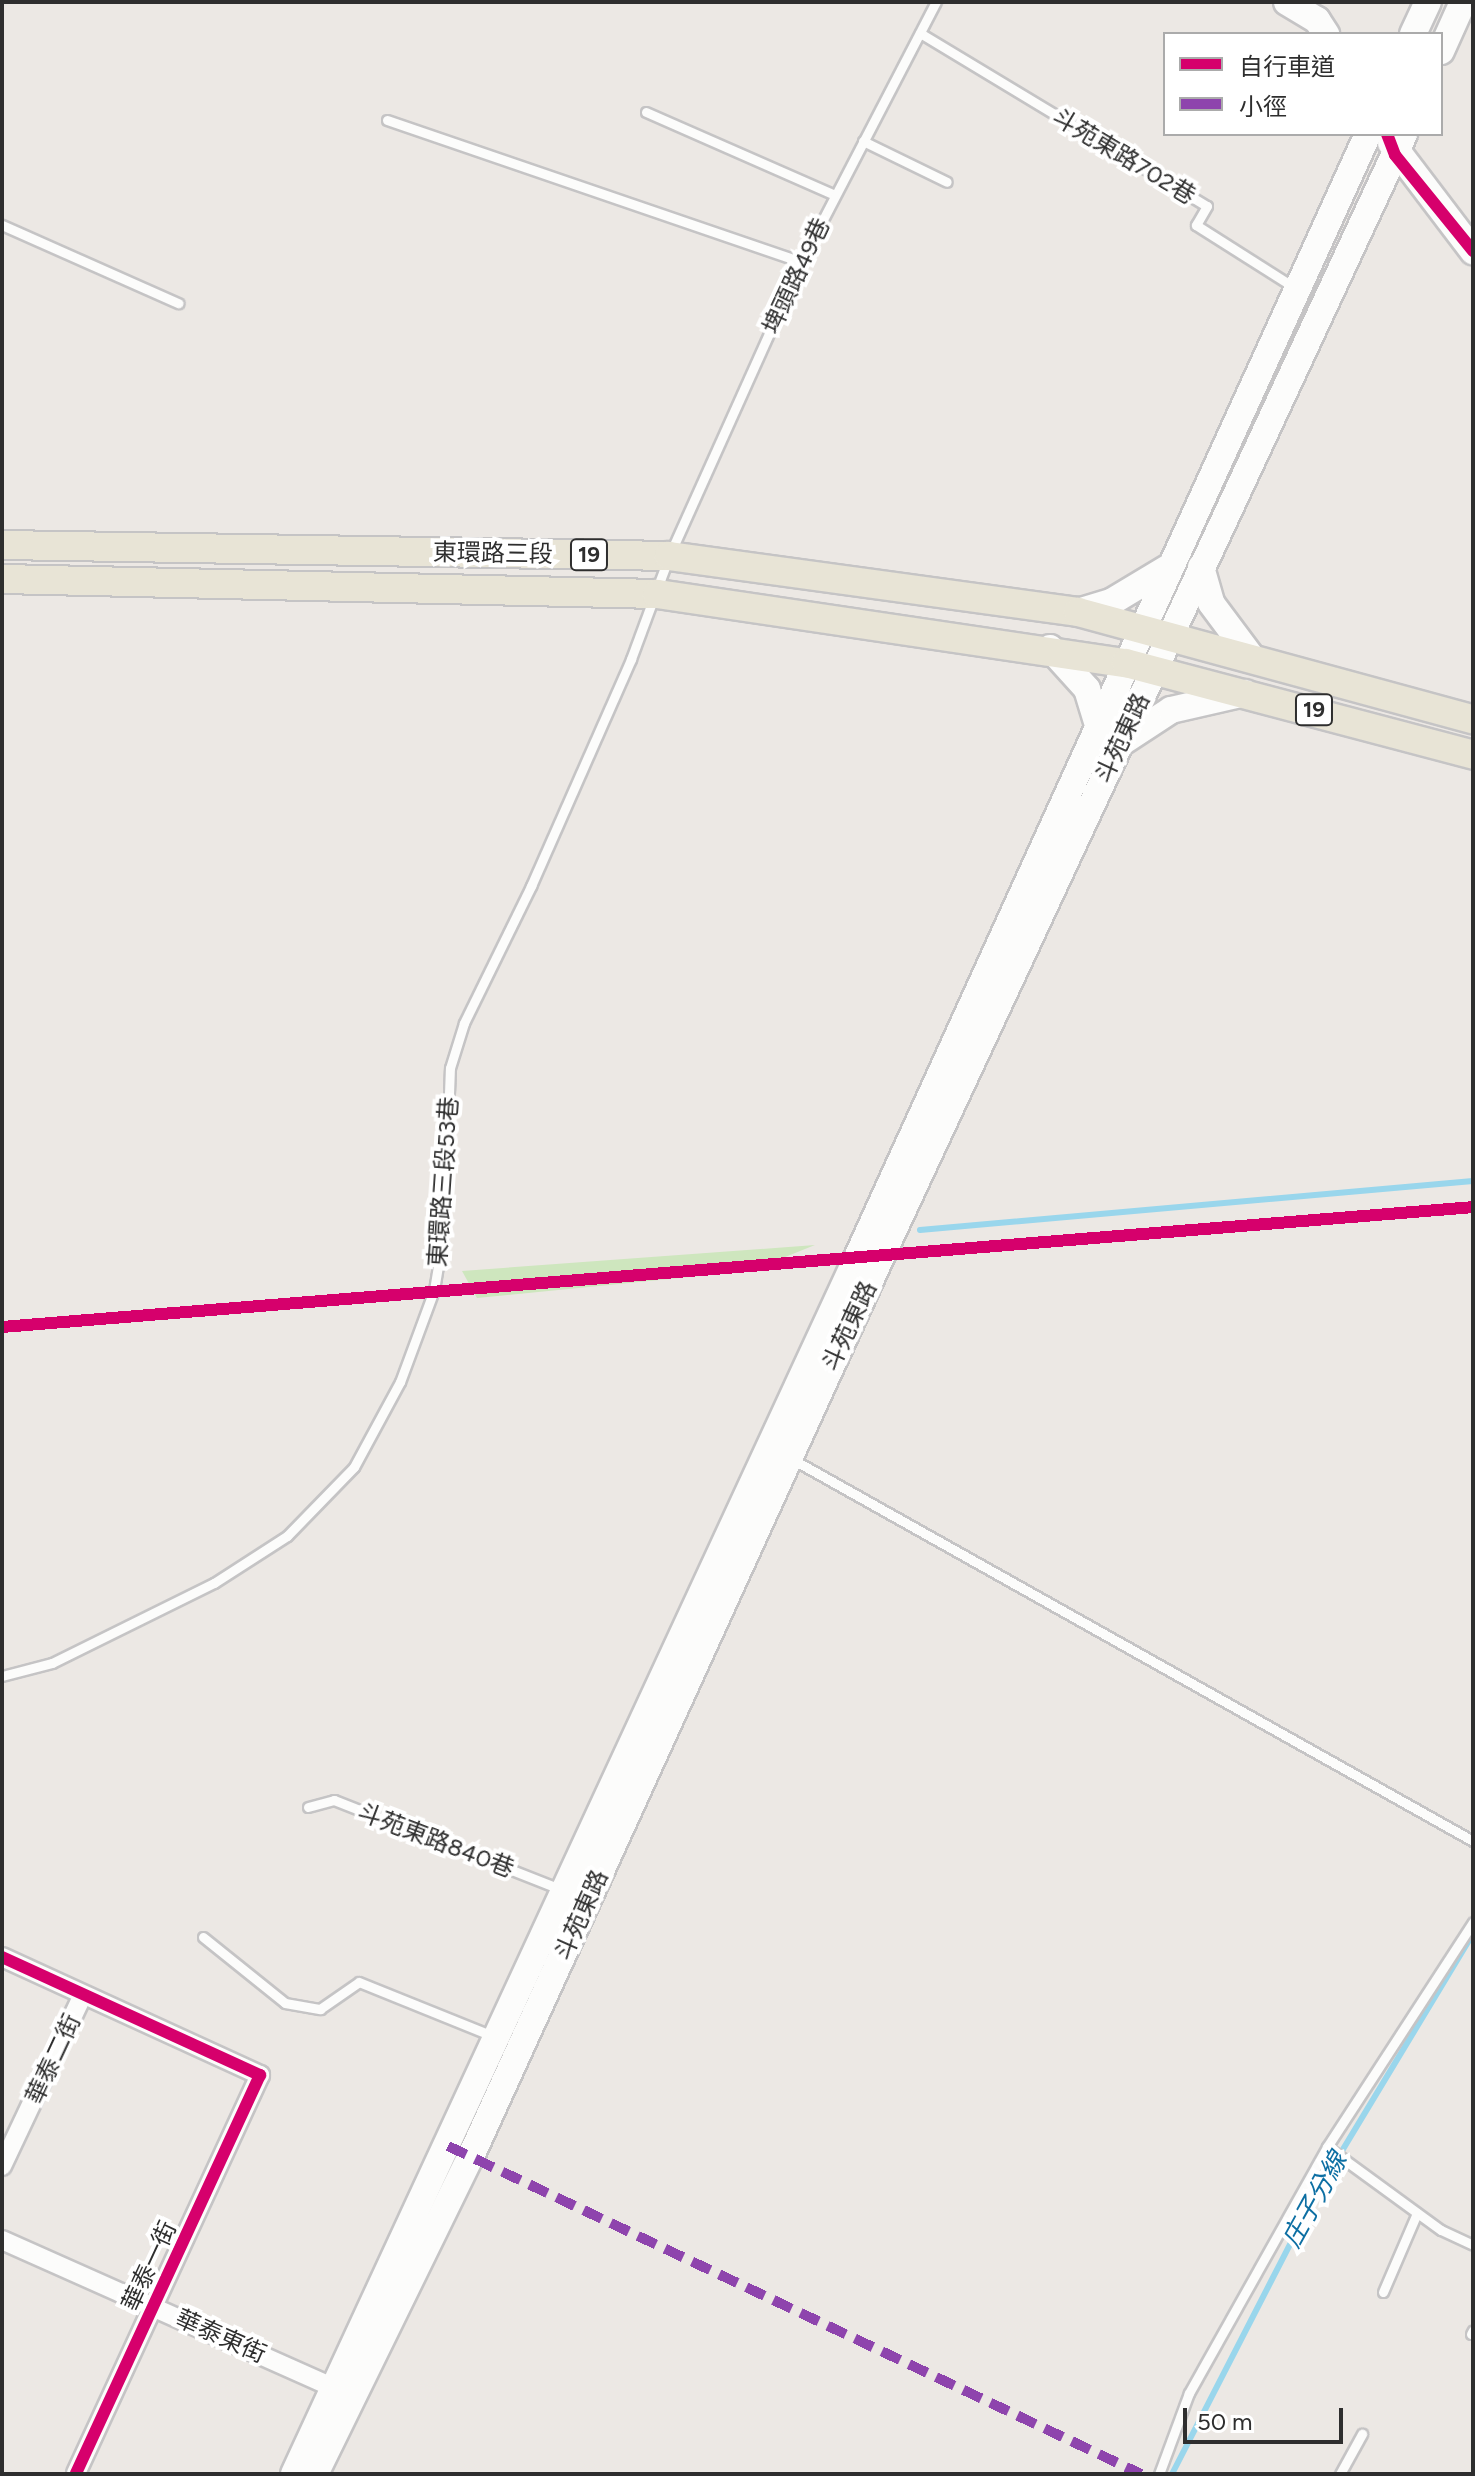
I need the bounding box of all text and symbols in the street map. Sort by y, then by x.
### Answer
legend [1163,32,1443,136]
text: 自行車道 [1239,52,1335,81]
text: 小徑 [1239,92,1287,121]
street label: 斗苑東路702巷 [1047,102,1201,210]
street label: 埤頭路49巷 [757,214,835,338]
road number: 19 [569,537,609,573]
street label: 東環路三段 [433,538,553,568]
street label: 斗苑東路 [1089,688,1155,788]
road number: 19 [1294,692,1334,728]
street label: 東環路三段53巷 [423,1096,463,1268]
street label: 斗苑東路 [816,1276,882,1376]
street label: 斗苑東路840巷 [354,1797,518,1883]
street label: 斗苑東路 [548,1865,614,1965]
street label: 華泰二街 [20,2009,86,2109]
water label: 庄子分線 [1276,2147,1354,2253]
street label: 華泰一街 [116,2216,182,2316]
street label: 華泰東街 [171,2303,271,2369]
scale bar [1187,2392,1347,2442]
text: 50 m [1197,2407,1253,2436]

